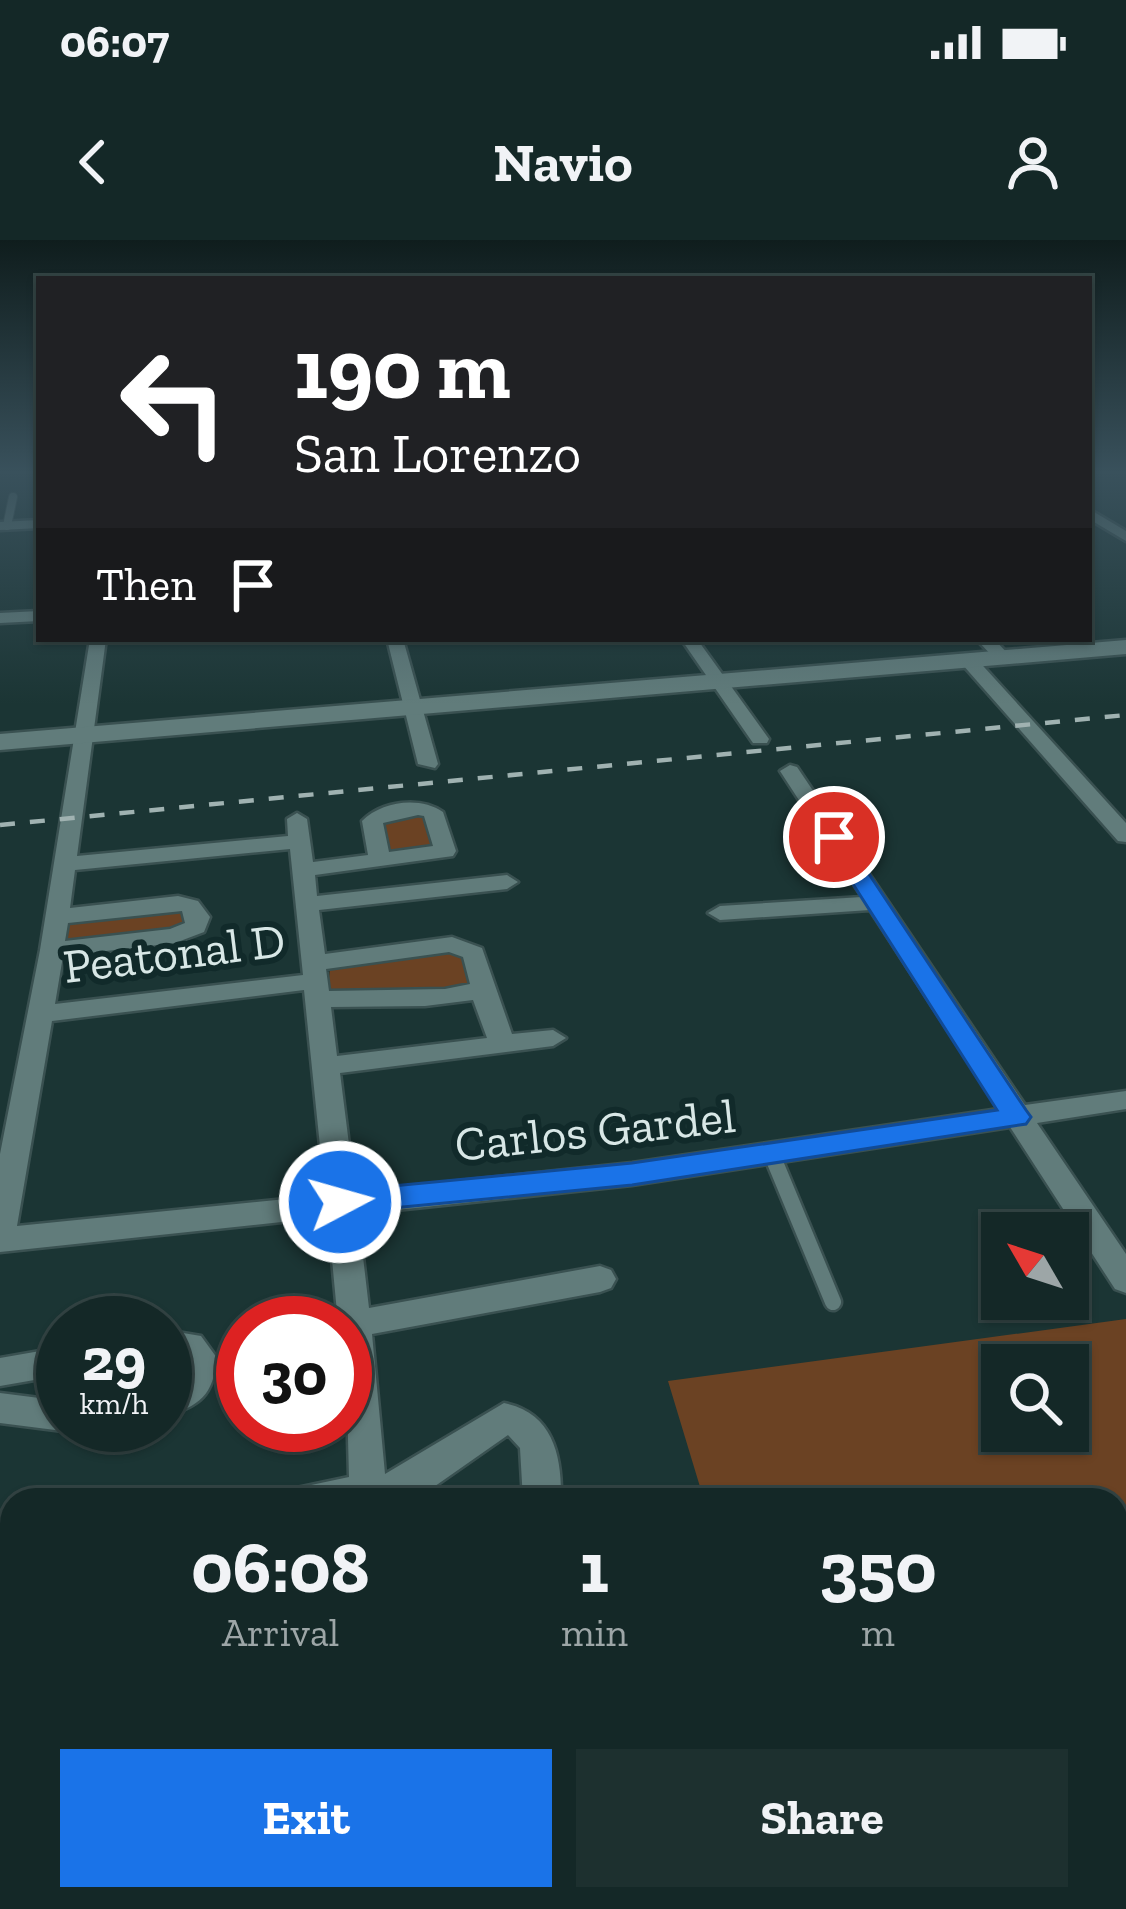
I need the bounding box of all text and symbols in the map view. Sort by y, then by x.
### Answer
text: 06:07 [60,15,169,69]
icon: back [60,129,126,195]
icon: person [1000,129,1066,195]
text: Navio [494,130,632,195]
text: 190 m [294,319,511,420]
icon: left [96,324,252,480]
text: San Lorenzo [294,421,581,486]
icon: arrive [220,552,286,618]
text: Then [96,558,196,612]
pin [783,786,885,888]
icon: arrive [801,804,867,870]
street label: Peatonal D [60,911,288,995]
street label: Carlos Gardel [452,1087,738,1173]
position arrow [277,1139,403,1265]
north arrow [981,1212,1089,1320]
map controls [981,1212,1089,1452]
speed limit sign: 30 [216,1296,372,1452]
text: 29 [82,1323,146,1395]
button: search [981,1344,1089,1452]
text: km/h [80,1386,148,1422]
text: 06:08 [191,1524,370,1610]
text: 1 [580,1524,609,1610]
text: 350 [819,1524,937,1610]
text: Arrival [222,1609,339,1656]
text: min [561,1609,628,1656]
text: m [861,1609,895,1656]
button: Exit [60,1749,552,1887]
button: Share [576,1749,1068,1887]

